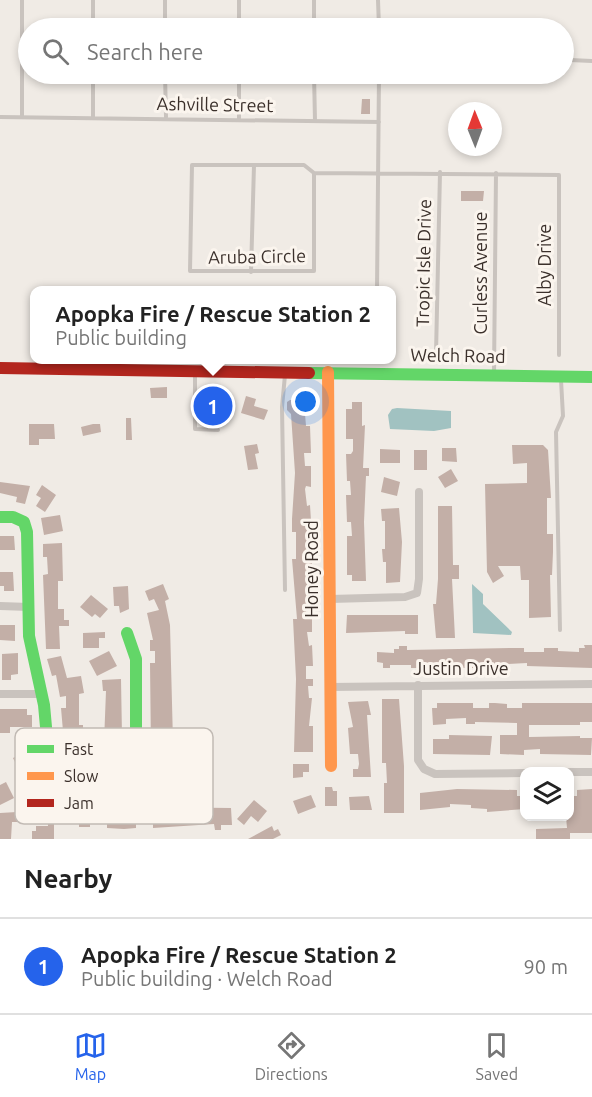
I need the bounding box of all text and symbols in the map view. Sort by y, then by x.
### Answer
search box [18,18,574,84]
icon: search [39,35,72,68]
text: Search here [87,39,203,64]
street label: Ashville Street [156,93,274,115]
north arrow [448,102,502,156]
street label: Tropic Isle Drive [412,199,434,327]
street label: Curless Avenue [470,211,490,335]
street label: Alby Drive [534,224,554,306]
street label: Aruba Circle [208,245,306,267]
popup [30,286,396,364]
text: Apopka Fire / Rescue Station 2 [55,301,371,326]
text: Public building [55,326,187,349]
street label: Welch Road [410,344,506,366]
pin: 1 [194,384,232,428]
your location [291,387,320,416]
street label: Honey Road [301,520,321,618]
street label: Justin Drive [413,658,509,678]
legend [15,728,213,824]
text: Fast [64,740,94,758]
text: Slow [64,767,99,785]
map controls [520,767,574,821]
button: layers [520,767,574,821]
text: Jam [64,794,94,812]
text: Nearby [24,864,112,893]
text: Apopka Fire / Rescue Station 2 [81,942,397,967]
text: 1 [38,955,49,978]
text: 90 m [524,955,568,978]
text: Public building · Welch Road [81,967,333,990]
tab: Map [74,1029,107,1083]
tab: Directions [255,1029,328,1083]
tab: Saved [476,1029,518,1083]

